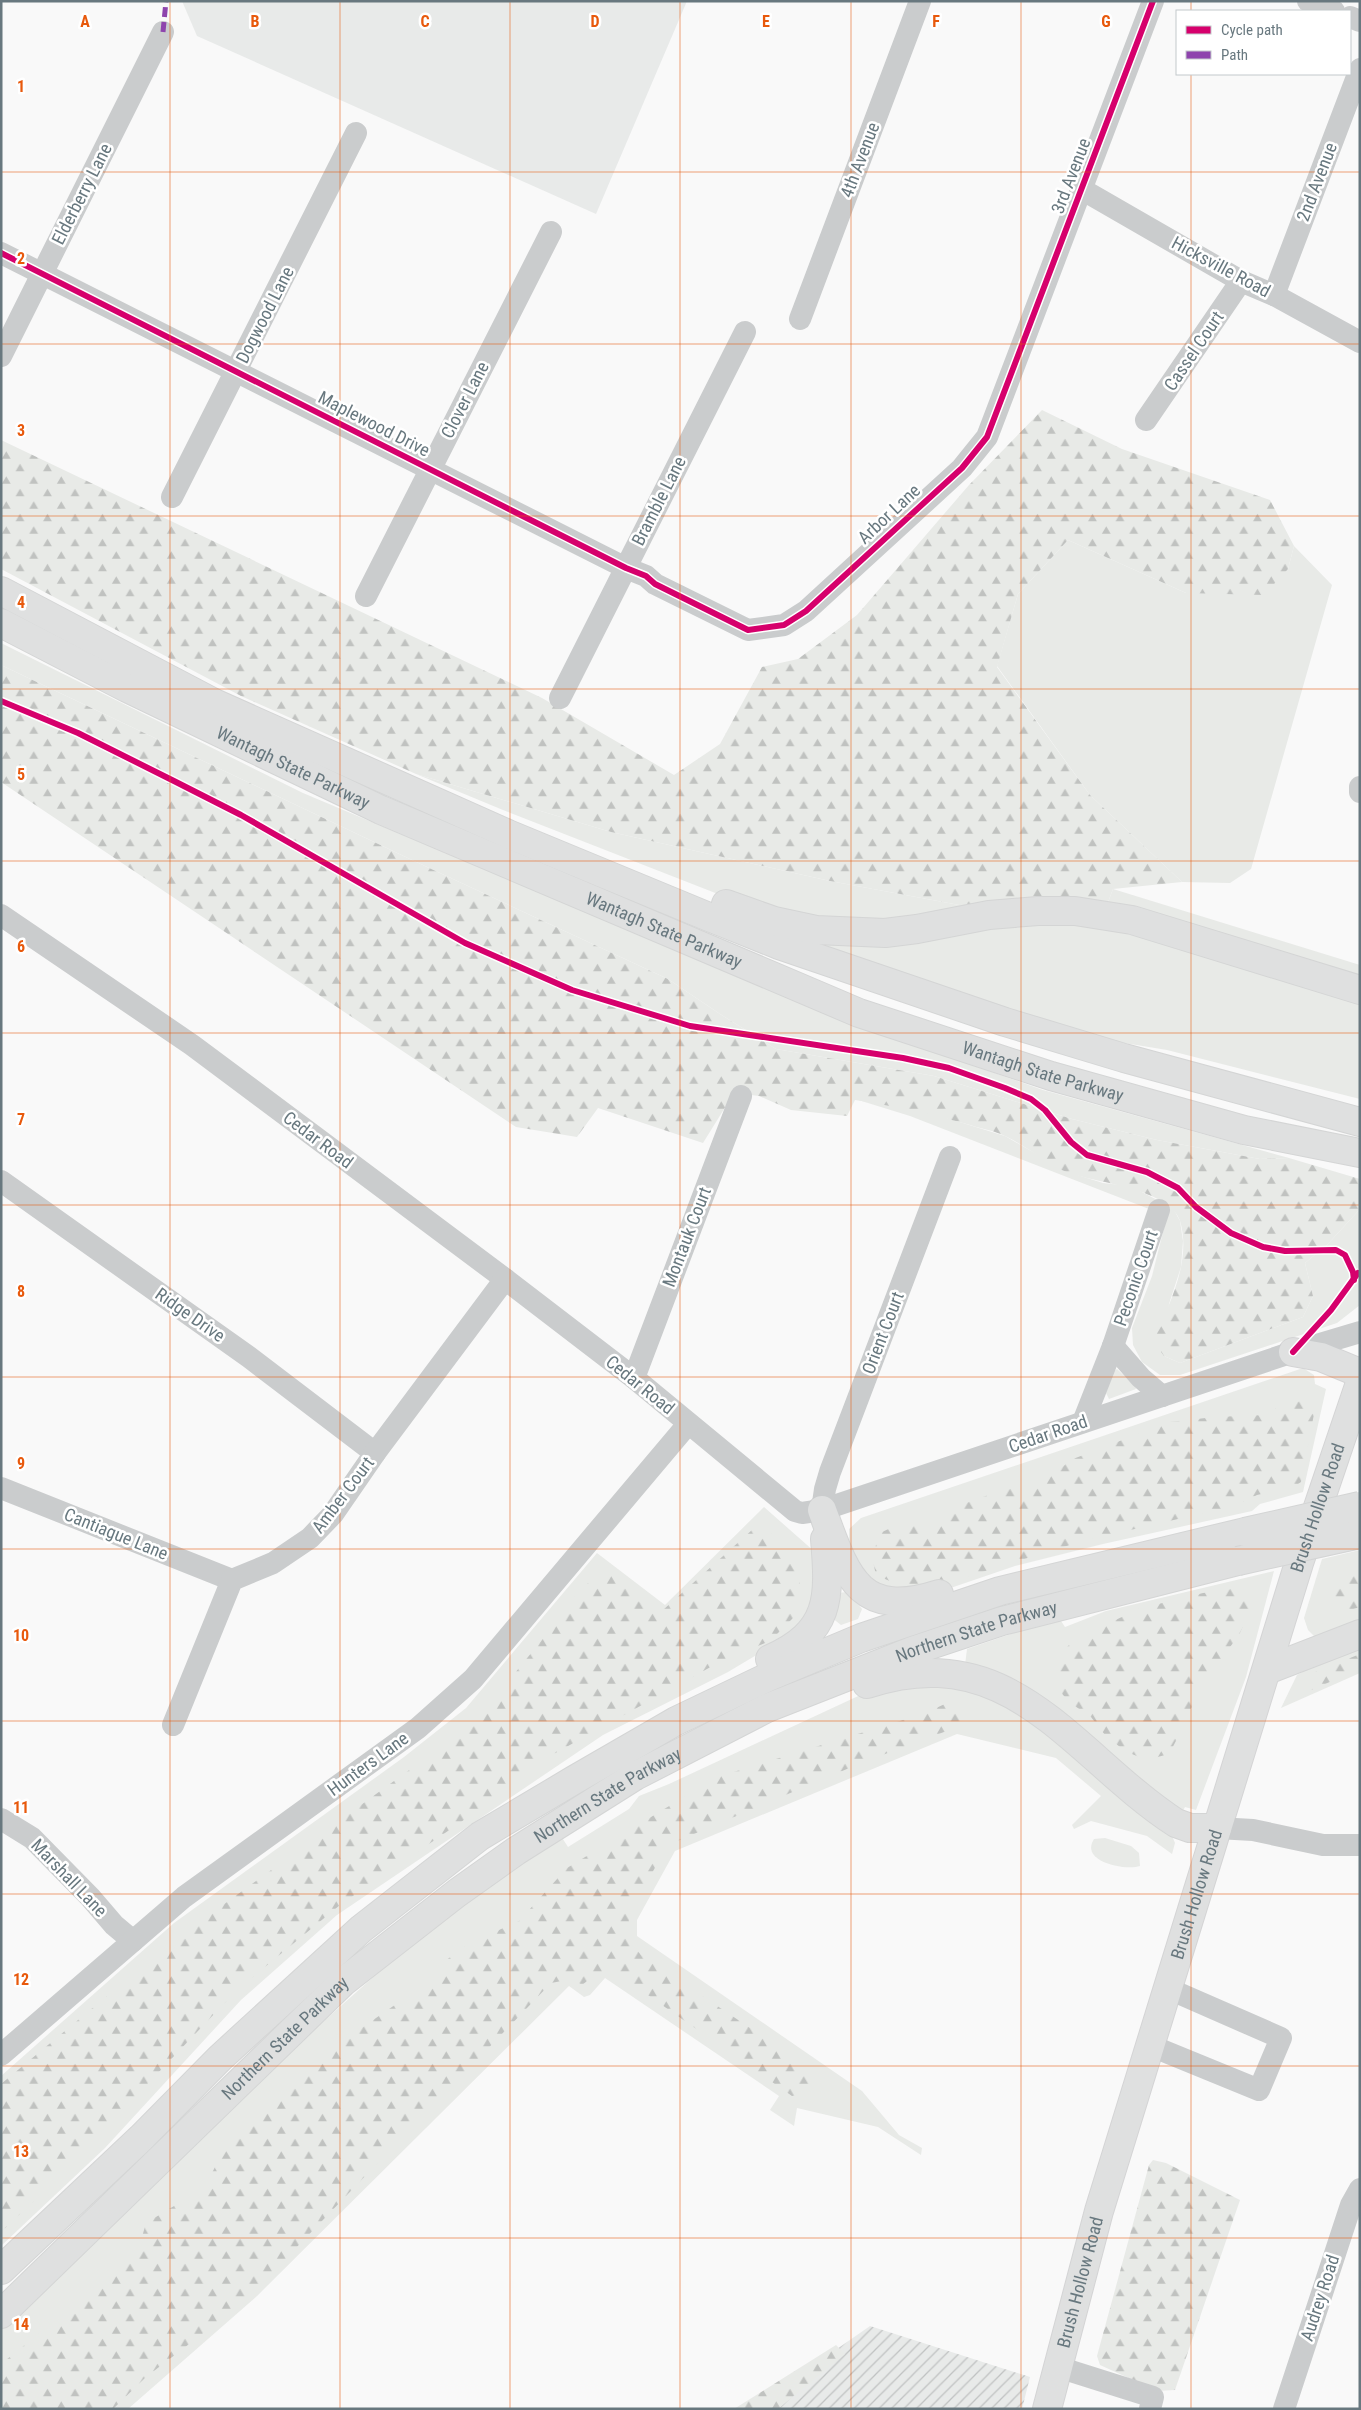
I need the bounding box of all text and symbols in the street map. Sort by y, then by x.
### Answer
legend [1176,10,1351,75]
text: A [80,12,90,31]
text: B [251,12,260,31]
text: C [420,12,430,31]
text: D [590,12,600,31]
text: E [762,12,770,31]
text: F [932,12,940,31]
text: G [1101,12,1111,31]
text: Cycle path [1221,21,1283,39]
text: Path [1221,46,1248,64]
text: 1 [17,77,25,96]
street label: 4th Avenue [836,119,883,200]
street label: 3rd Avenue [1047,135,1095,217]
street label: Elderberry Lane [47,140,116,248]
street label: 2nd Avenue [1292,140,1341,224]
street label: Hicksville Road [1168,232,1274,301]
text: 2 [17,249,25,268]
street label: Dogwood Lane [231,263,298,366]
street label: Cassel Court [1159,307,1228,394]
street label: Clover Lane [436,358,493,442]
street label: Maplewood Drive [315,386,434,461]
text: 3 [17,421,25,440]
street label: Bramble Lane [627,453,690,549]
street label: Arbor Lane [853,479,924,548]
text: 4 [17,593,25,612]
street label: Wantagh State Parkway [213,722,374,813]
text: 5 [17,765,25,784]
street label: Wantagh State Parkway [583,887,746,972]
text: 6 [17,937,25,956]
street label: Wantagh State Parkway [960,1037,1126,1106]
street label: Cedar Road [279,1107,357,1173]
text: 7 [17,1110,25,1129]
street label: Montauk Court [658,1184,715,1290]
street label: Peconic Court [1109,1227,1162,1329]
text: 8 [17,1282,25,1301]
street label: Ridge Drive [152,1283,229,1346]
street label: Orient Court [857,1289,908,1377]
street label: Cedar Road [602,1351,679,1419]
street label: Cedar Road [1006,1410,1090,1457]
street label: Brush Hollow Road [1286,1441,1349,1575]
street label: Amber Court [307,1452,378,1537]
text: 9 [17,1454,25,1473]
street label: Cantiague Lane [61,1503,171,1564]
street label: Northern State Parkway [892,1596,1060,1666]
text: 10 [13,1626,29,1645]
street label: Hunters Lane [323,1727,412,1800]
street label: Northern State Parkway [530,1743,685,1847]
text: 11 [13,1798,29,1817]
street label: Brush Hollow Road [1166,1827,1226,1962]
street label: Marshall Lane [27,1834,112,1921]
text: 12 [13,1970,29,1989]
street label: Northern State Parkway [217,1971,353,2104]
text: 13 [13,2142,29,2161]
street label: Brush Hollow Road [1053,2214,1107,2350]
street label: Audrey Road [1296,2252,1343,2344]
text: 14 [13,2315,29,2334]

